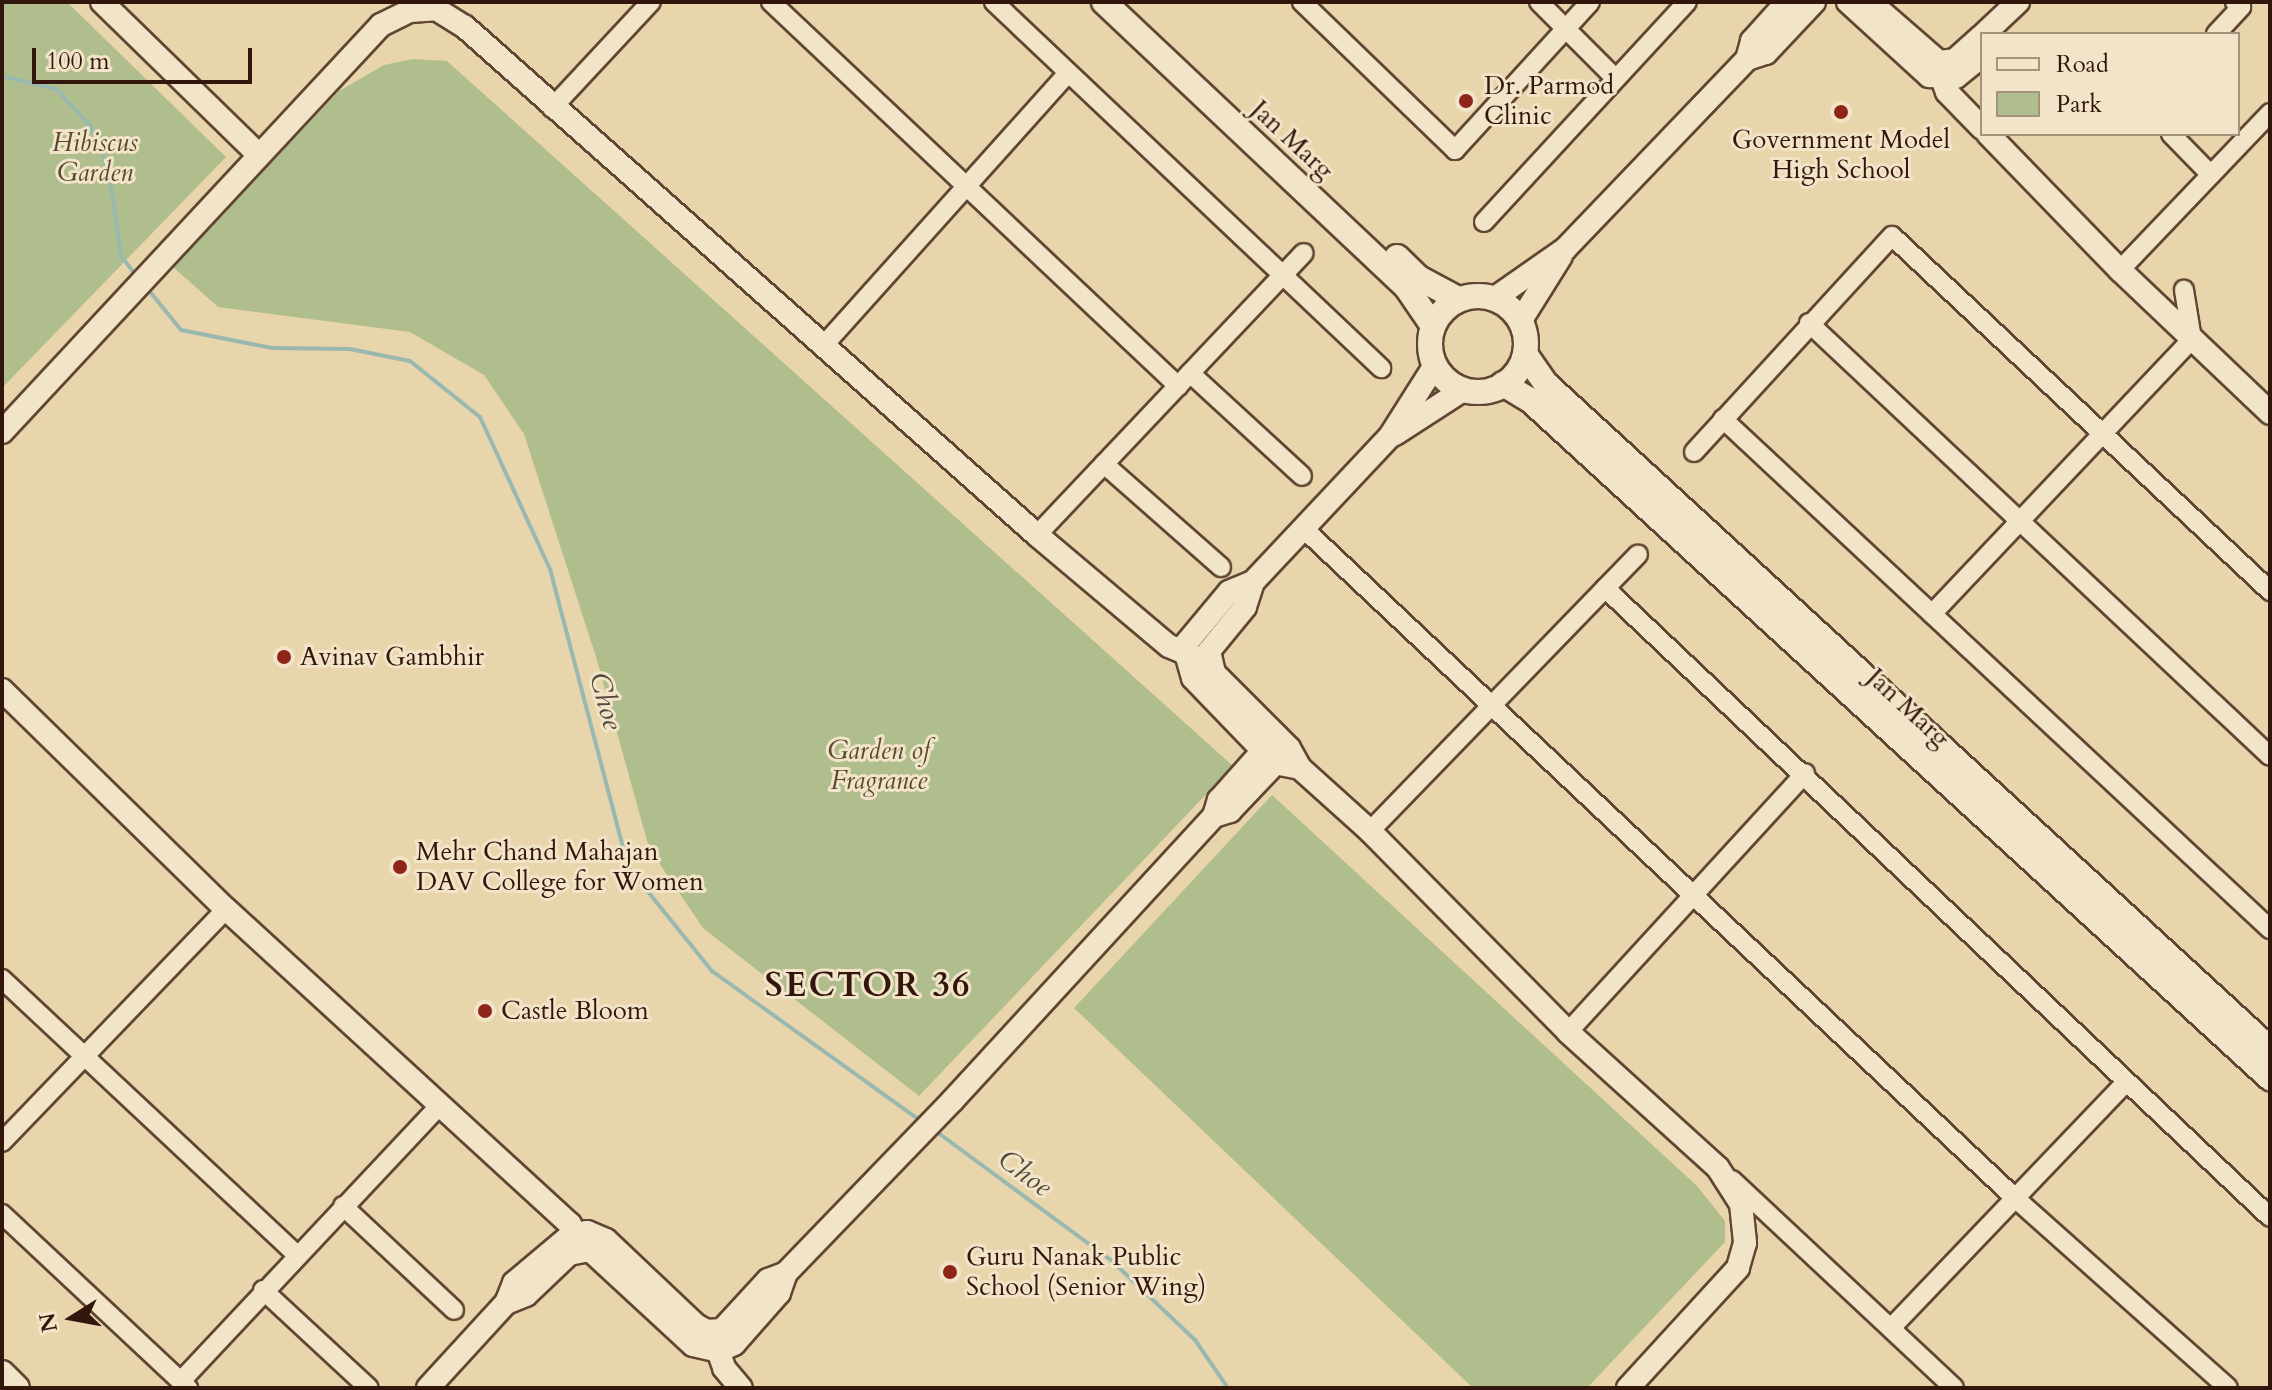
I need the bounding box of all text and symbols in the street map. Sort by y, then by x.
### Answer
scale bar [36,32,256,82]
legend [1980,32,2240,136]
text: 100 m [46,45,110,78]
text: Road [2056,48,2109,81]
place label: Dr. Parmod Clinic [1484,70,1614,132]
text: Park [2056,88,2102,121]
marker: Dr. Parmod Clinic [1455,90,1477,112]
street label: Jan Marg [1244,94,1340,186]
marker: Government Model High School [1832,103,1850,121]
place label: Government Model High School [1732,124,1950,186]
park label: Hibiscus Garden [52,127,138,188]
place label: Avinav Gambhir [300,641,484,673]
marker: Avinav Gambhir [275,648,293,666]
street label: Jan Marg [1860,662,1956,754]
water label: Choe [582,669,630,733]
park label: Garden of Fragrance [827,735,931,796]
place label: Mehr Chand Mahajan DAV College for Women [416,836,704,898]
marker: Mehr Chand Mahajan DAV College for Women [391,858,409,876]
district label: SECTOR 36 [765,966,971,1006]
place label: Castle Bloom [501,995,649,1027]
marker: Castle Bloom [476,1002,494,1020]
water label: Choe [992,1142,1058,1204]
place label: Guru Nanak Public School (Senior Wing) [966,1241,1206,1302]
marker: Guru Nanak Public School (Senior Wing) [941,1263,959,1281]
north arrow [32,1278,112,1358]
text: N [32,1310,65,1335]

